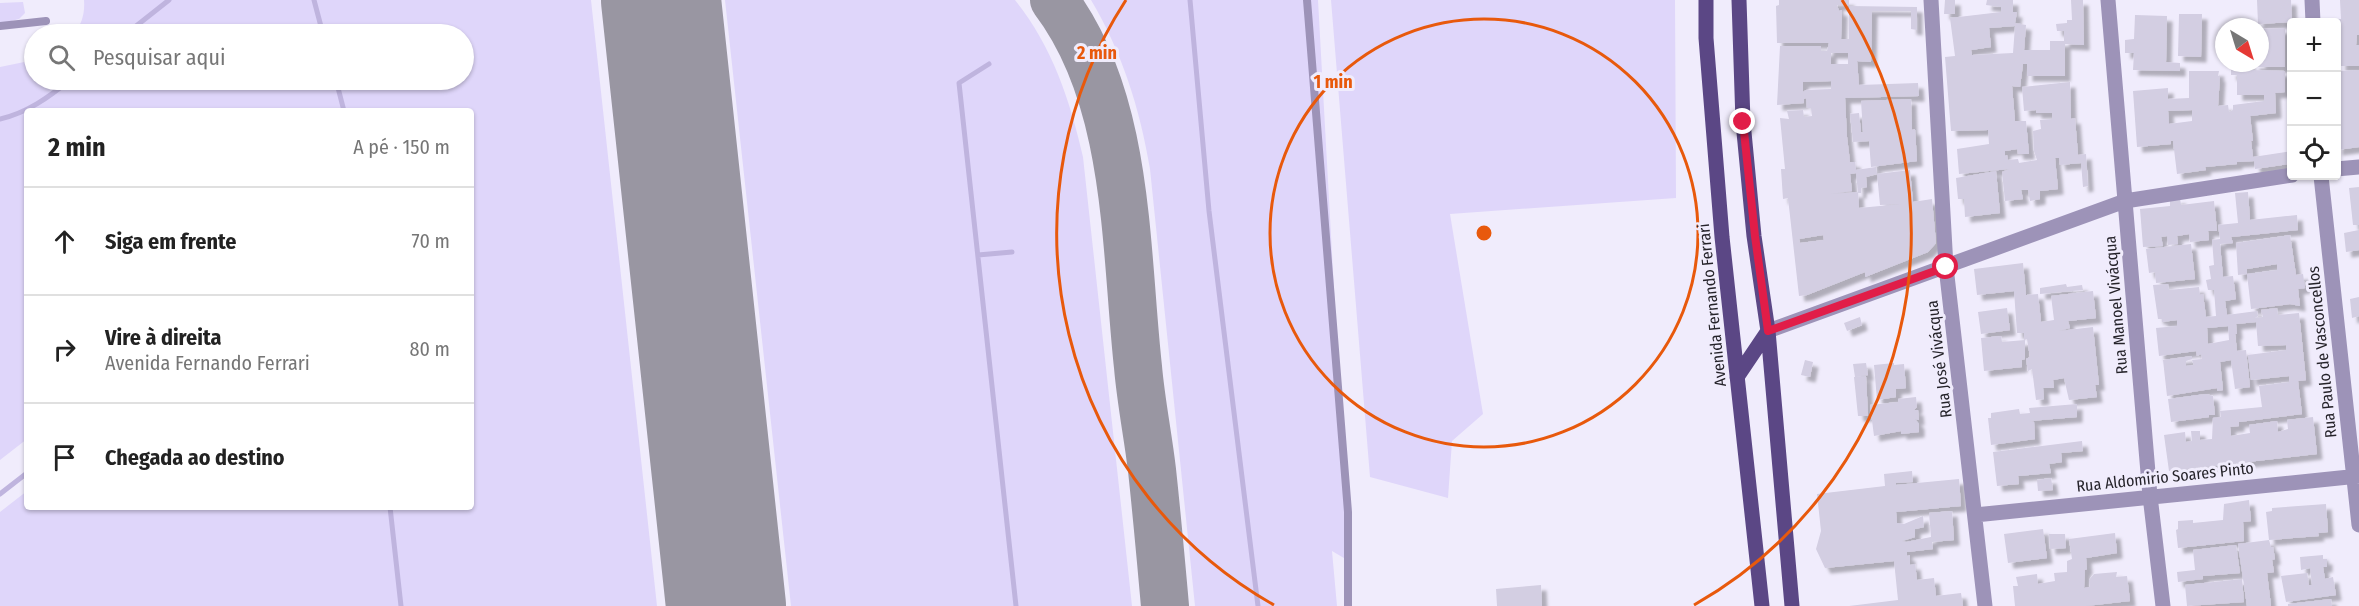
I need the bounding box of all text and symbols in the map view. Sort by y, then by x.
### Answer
north arrow [2215,18,2269,72]
map controls [2287,18,2341,180]
button: + [2287,18,2341,72]
search box [24,24,474,90]
icon: search [45,41,78,74]
text: 2 min [1076,42,1117,64]
text: Pesquisar aqui [93,44,225,71]
text: 1 min [1313,71,1353,93]
button: − [2287,72,2341,126]
route end [1729,108,1755,134]
button: locate [2287,126,2341,180]
text: 2 min [48,132,106,163]
text: A pé · 150 m [353,135,450,159]
centre of rings [1474,223,1494,243]
street label: Avenida Fernando Ferrari [1694,223,1730,387]
icon: ahead [48,225,81,258]
text: Siga em frente [105,228,236,255]
text: 70 m [412,229,450,253]
street label: Rua Manoel Vivácqua [2100,235,2132,375]
route start [1932,253,1958,279]
street label: Rua Paulo de Vasconcellos [2304,265,2340,439]
street label: Rua José Vivácqua [1922,299,1956,419]
text: Vire à direita [105,324,221,351]
icon: right [48,333,81,366]
text: 80 m [410,337,450,361]
text: Avenida Fernando Ferrari [105,351,310,375]
icon: arrive [48,441,81,474]
text: Chegada ao destino [105,444,285,471]
street label: Rua Aldomirio Soares Pinto [2075,458,2255,496]

